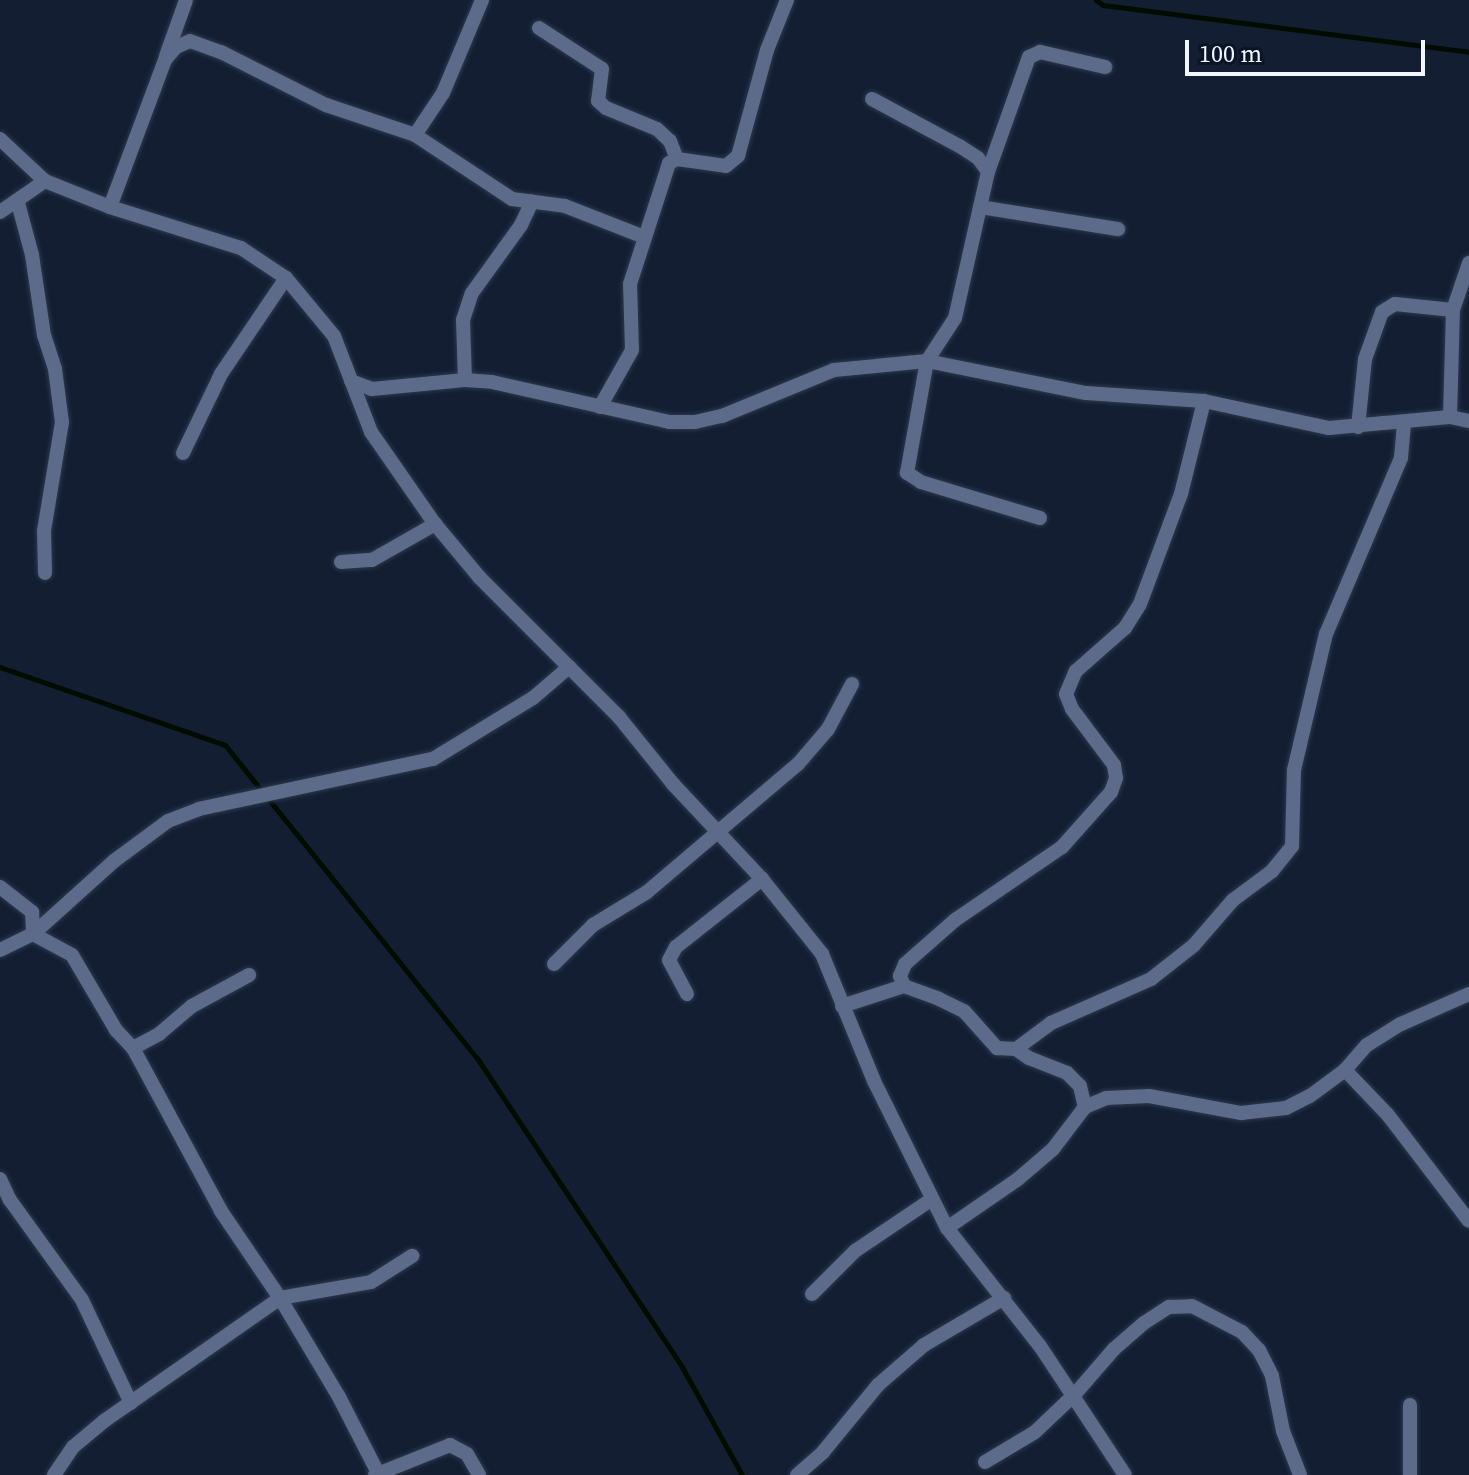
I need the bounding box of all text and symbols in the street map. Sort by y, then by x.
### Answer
scale bar [1189,24,1429,74]
text: 100 m [1199,37,1262,70]

